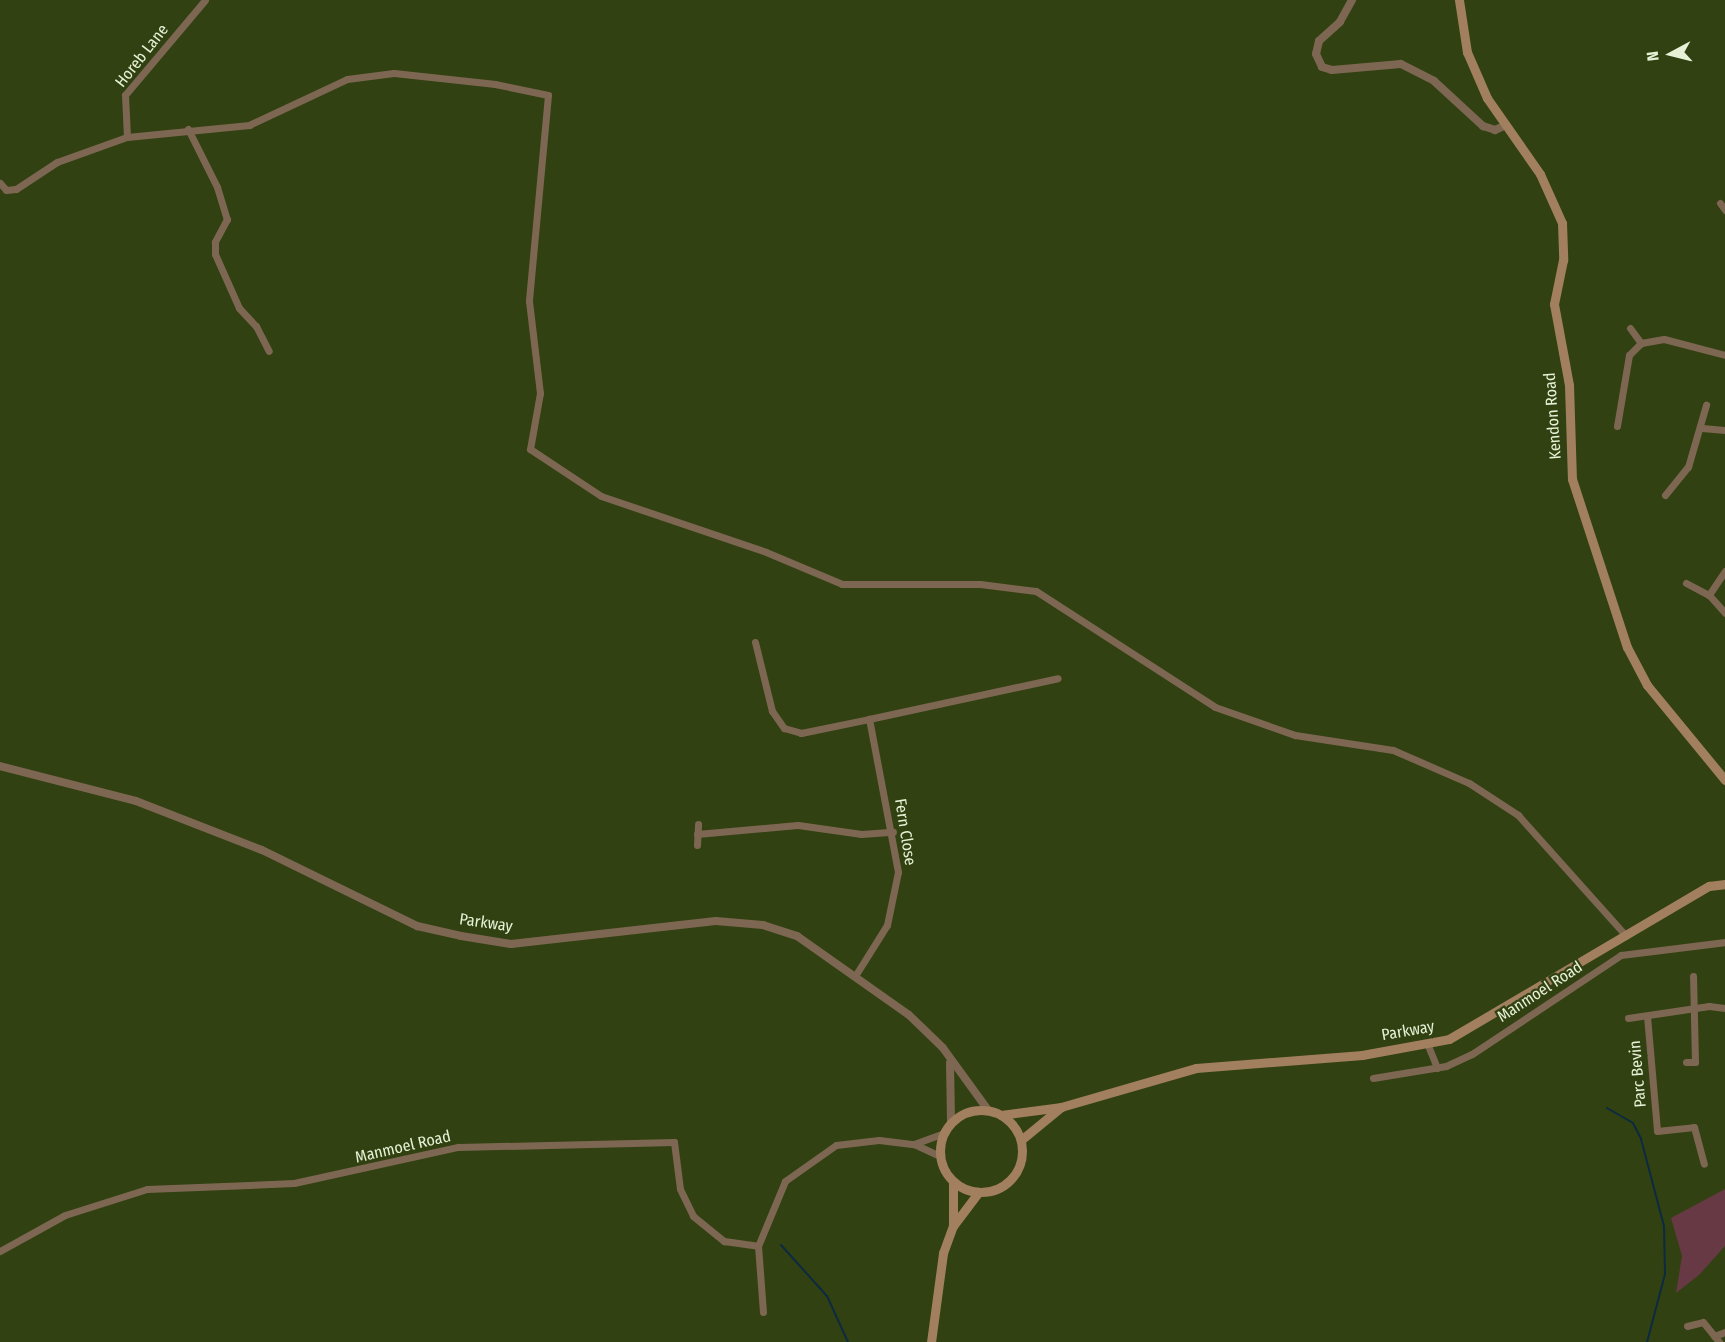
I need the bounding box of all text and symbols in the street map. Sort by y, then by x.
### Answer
street label: Horeb Lane [111,21,173,91]
north arrow [1641,24,1701,84]
text: N [1643,50,1663,62]
street label: Kendon Road [1540,372,1566,460]
street label: Fern Close [890,797,920,867]
street label: Parkway [458,910,514,936]
street label: Manmoel Road [1494,957,1586,1027]
street label: Parkway [1380,1017,1436,1045]
street label: Parc Bevin [1626,1040,1650,1108]
street label: Manmoel Road [353,1127,453,1167]

